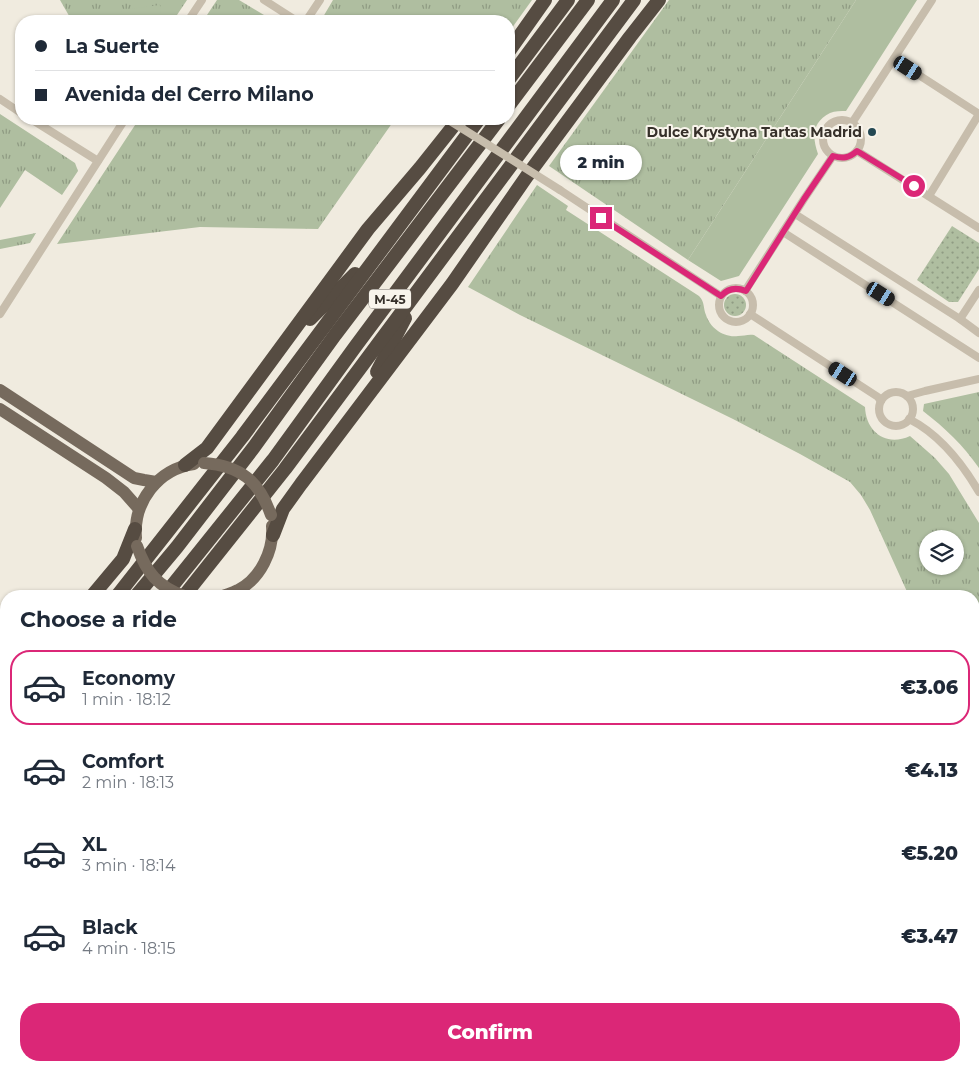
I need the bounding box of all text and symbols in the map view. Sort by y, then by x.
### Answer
text: La Suerte [65,35,159,58]
car [891,54,924,82]
text: Avenida del Cerro Milano [65,83,314,106]
place label: Dulce Krystyna Tartas Madrid [647,123,862,141]
marker: Dulce Krystyna Tartas Madrid [866,126,878,138]
callout: 2 min [560,146,642,180]
text: 2 min [577,153,625,172]
route start [903,175,925,197]
route end [590,207,612,229]
car [864,280,897,308]
road number: M-45 [369,290,411,308]
car [826,360,859,388]
map controls [919,530,964,575]
button: layers [919,530,964,575]
text: Choose a ride [20,606,177,633]
icon: car [22,665,67,710]
text: Economy [82,667,175,690]
text: €3.06 [901,676,958,699]
text: 1 min · 18:12 [82,690,171,709]
icon: car [22,748,67,793]
text: Comfort [82,750,164,773]
text: €4.13 [905,759,958,782]
text: 2 min · 18:13 [82,773,174,792]
icon: car [22,831,67,876]
text: XL [82,833,107,856]
text: €5.20 [901,842,958,865]
text: 3 min · 18:14 [82,856,175,875]
icon: car [22,914,67,959]
text: Black [82,916,138,939]
text: €3.47 [901,925,958,948]
text: 4 min · 18:15 [82,939,176,958]
button: Confirm [20,1003,960,1061]

